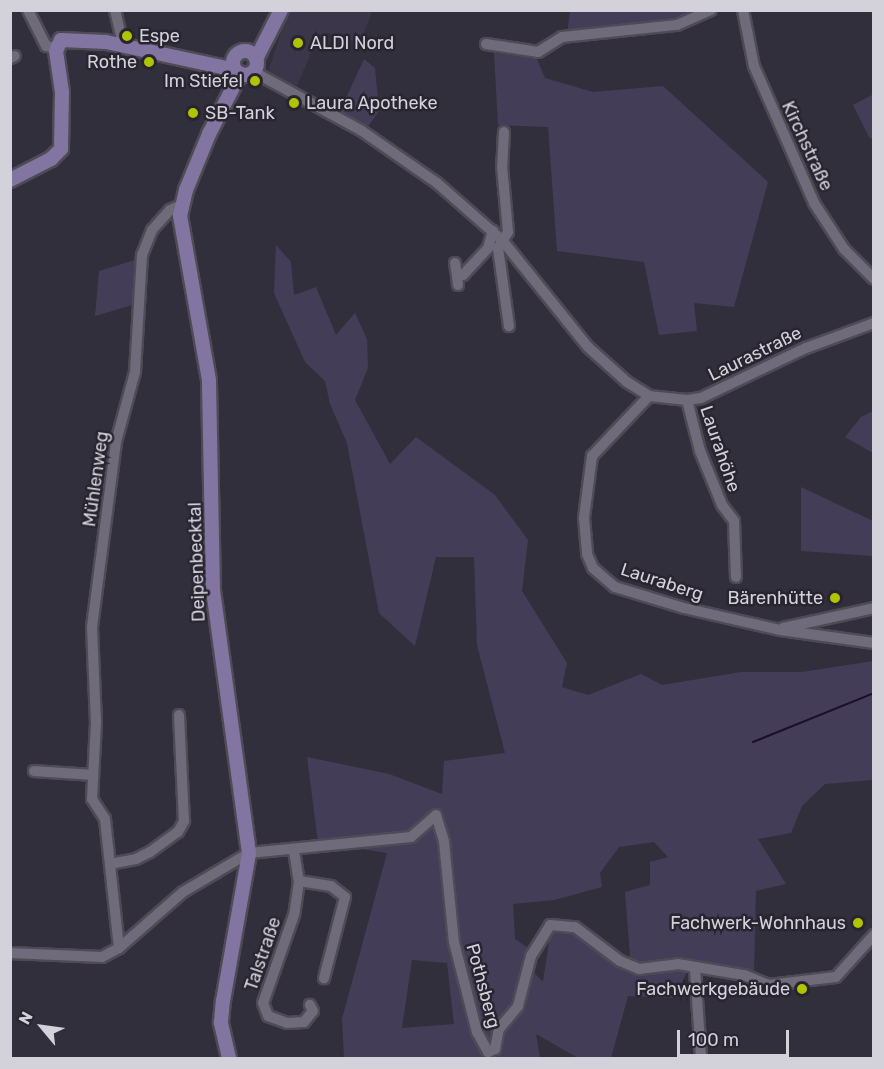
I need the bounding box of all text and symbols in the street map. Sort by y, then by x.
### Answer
place label: Espe [139,25,180,47]
marker: Espe [120,29,134,43]
place label: ALDI Nord [310,32,394,54]
marker: ALDI Nord [291,36,305,50]
place label: Rothe [87,51,137,73]
marker: Rothe [142,55,156,69]
place label: Im Stiefel [164,70,243,92]
marker: Im Stiefel [248,74,262,88]
place label: Laura Apotheke [306,92,438,114]
marker: Laura Apotheke [287,96,301,110]
street label: Kirchstraße [777,98,837,194]
place label: SB-Tank [205,102,275,124]
marker: SB-Tank [186,106,200,120]
street label: Laurastraße [705,322,805,386]
street label: Laurahöhe [695,403,745,495]
street label: Mühlenweg [79,430,113,528]
street label: Deipenbecktal [184,502,210,622]
street label: Lauraberg [618,558,706,606]
place label: Bärenhütte [727,587,823,609]
marker: Bärenhütte [828,591,842,605]
place label: Fachwerk-Wohnhaus [670,912,846,934]
street label: Talstraße [240,914,286,994]
marker: Fachwerk-Wohnhaus [851,916,865,930]
street label: Pothsberg [461,941,505,1031]
place label: Fachwerkgebäude [636,978,790,1000]
marker: Fachwerkgebäude [795,982,809,996]
north arrow [12,997,72,1057]
text: N [15,1008,37,1028]
scale bar [680,1018,792,1056]
text: 100 m [688,1029,739,1051]

